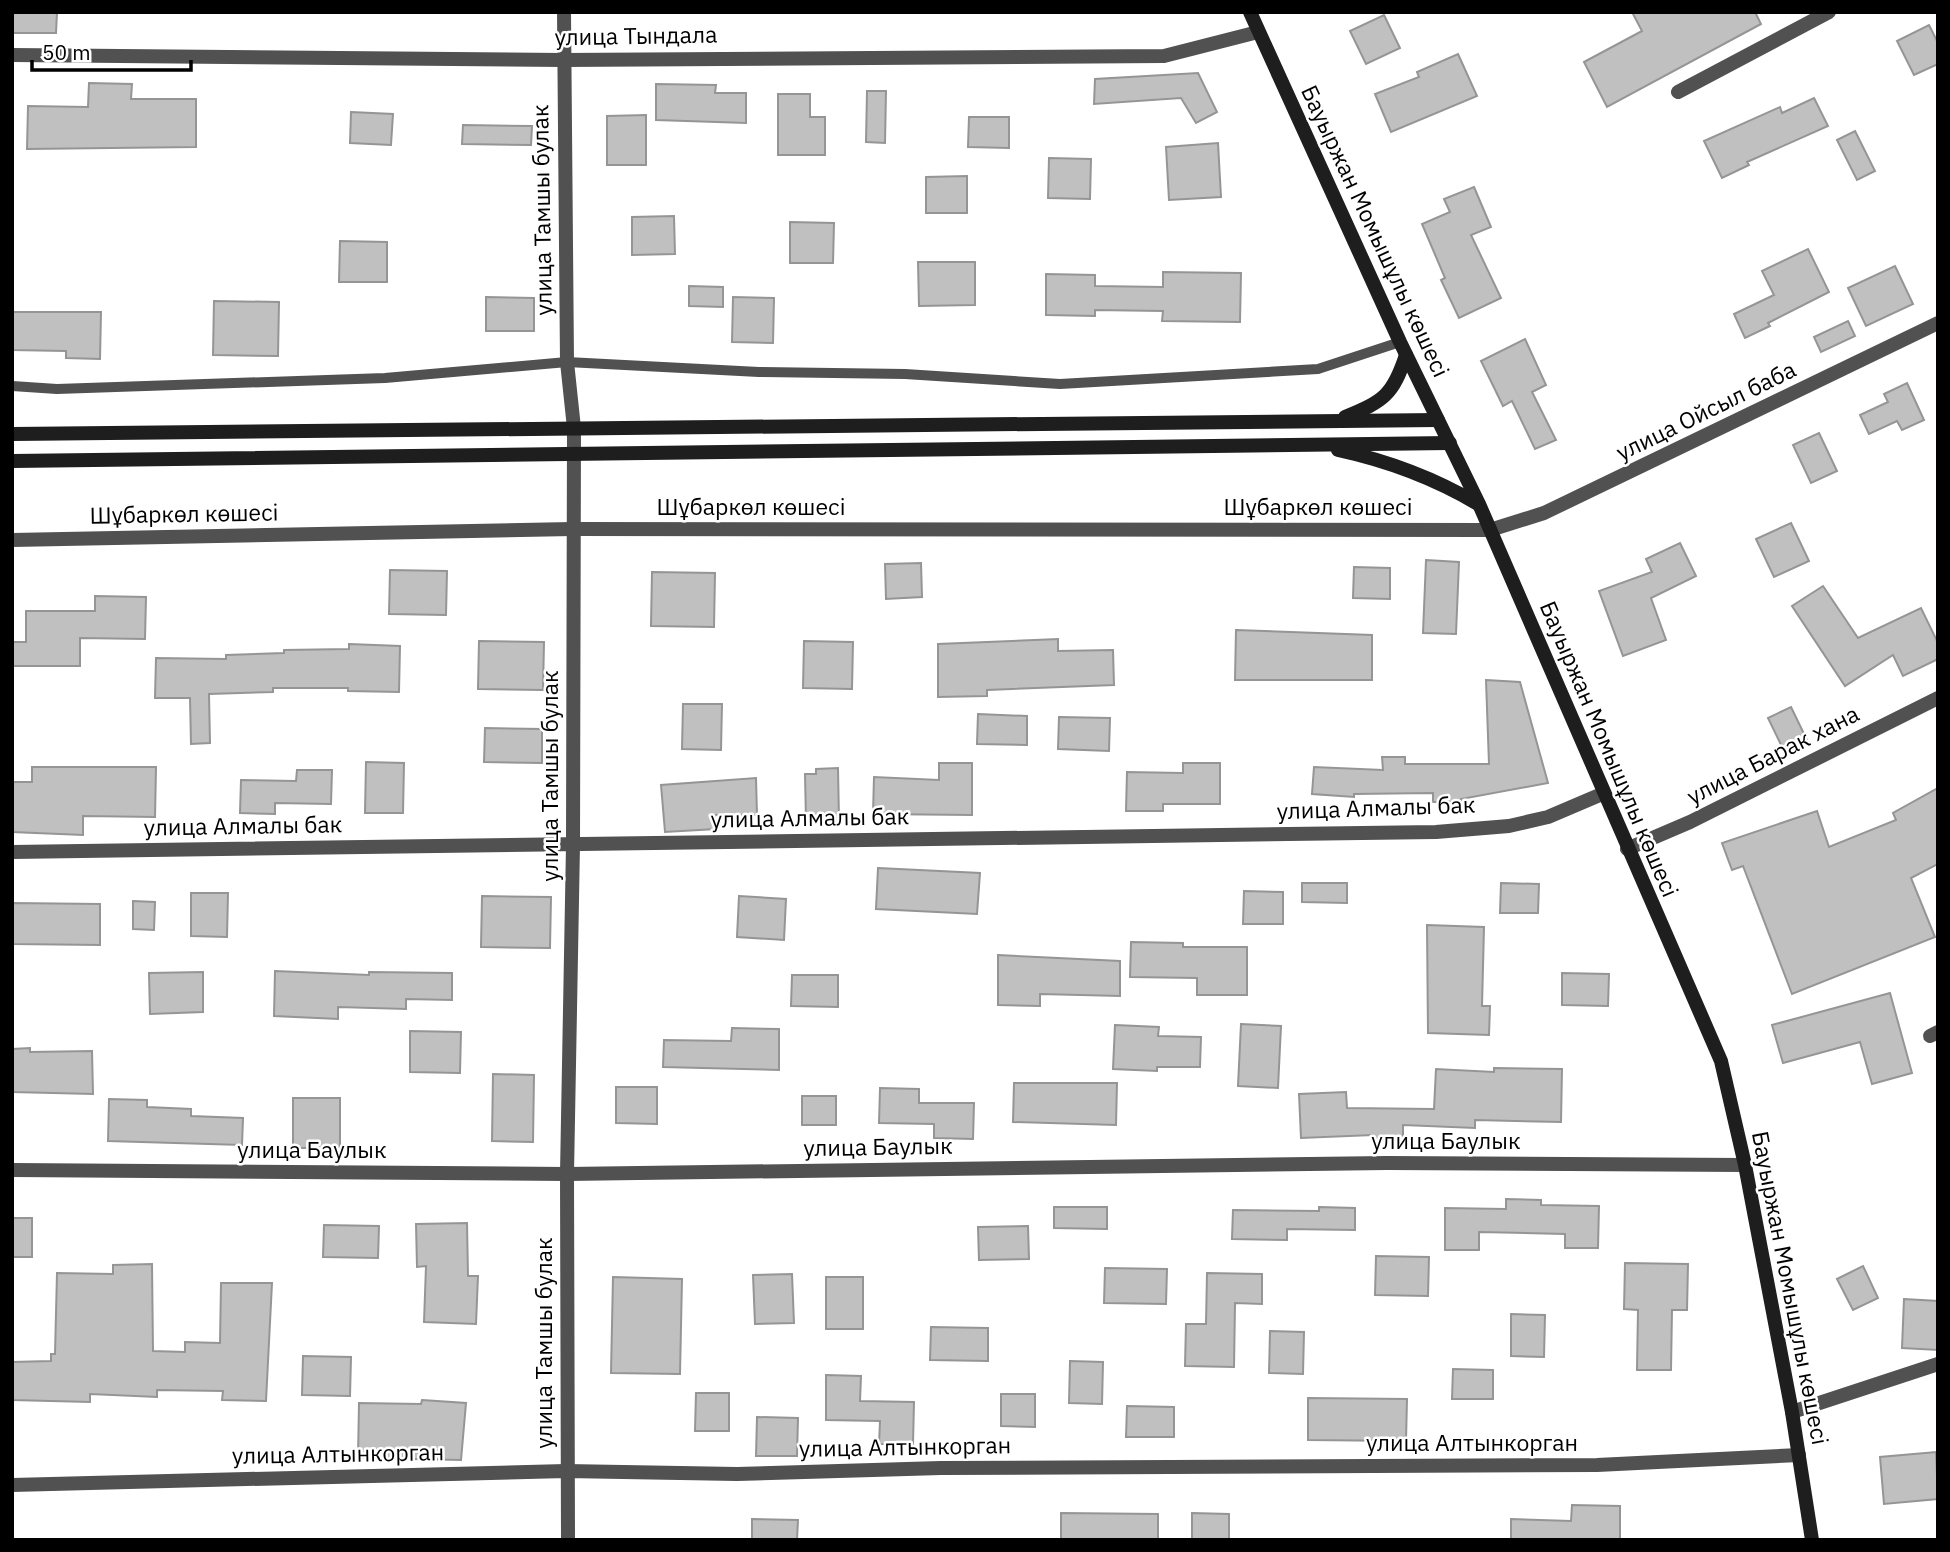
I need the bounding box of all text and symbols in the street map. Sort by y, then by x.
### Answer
street label: улица Тындала [554,19,718,51]
scale bar [32,28,191,72]
text: 50 m [42,38,91,66]
street label: Бауыржан Момышұлы көшесі [1295,80,1457,381]
street label: улица Тамшы булак [524,104,558,316]
street label: улица Ойсыл баба [1611,354,1800,467]
street label: Шұбаркөл көшесі [657,491,845,521]
street label: Шұбаркөл көшесі [1224,491,1412,521]
street label: Шұбаркөл көшесі [89,496,279,530]
street label: Бауыржан Момышұлы көшесі [1534,596,1686,901]
street label: улица Тамшы булак [534,670,564,882]
street label: улица Барак хана [1681,698,1864,810]
street label: улица Алмалы бак [1276,789,1476,825]
street label: улица Алмалы бак [710,800,910,834]
street label: улица Алмалы бак [143,808,343,842]
street label: улица Баулык [1371,1125,1521,1155]
street label: Бауыржан Момышұлы көшесі [1746,1128,1836,1447]
street label: улица Баулык [803,1130,953,1162]
street label: улица Баулык [237,1134,387,1164]
street label: улица Тамшы булак [528,1237,558,1449]
street label: улица Алтынкорган [1366,1427,1578,1457]
street label: улица Алтынкорган [799,1429,1011,1463]
street label: улица Алтынкорган [232,1436,444,1470]

